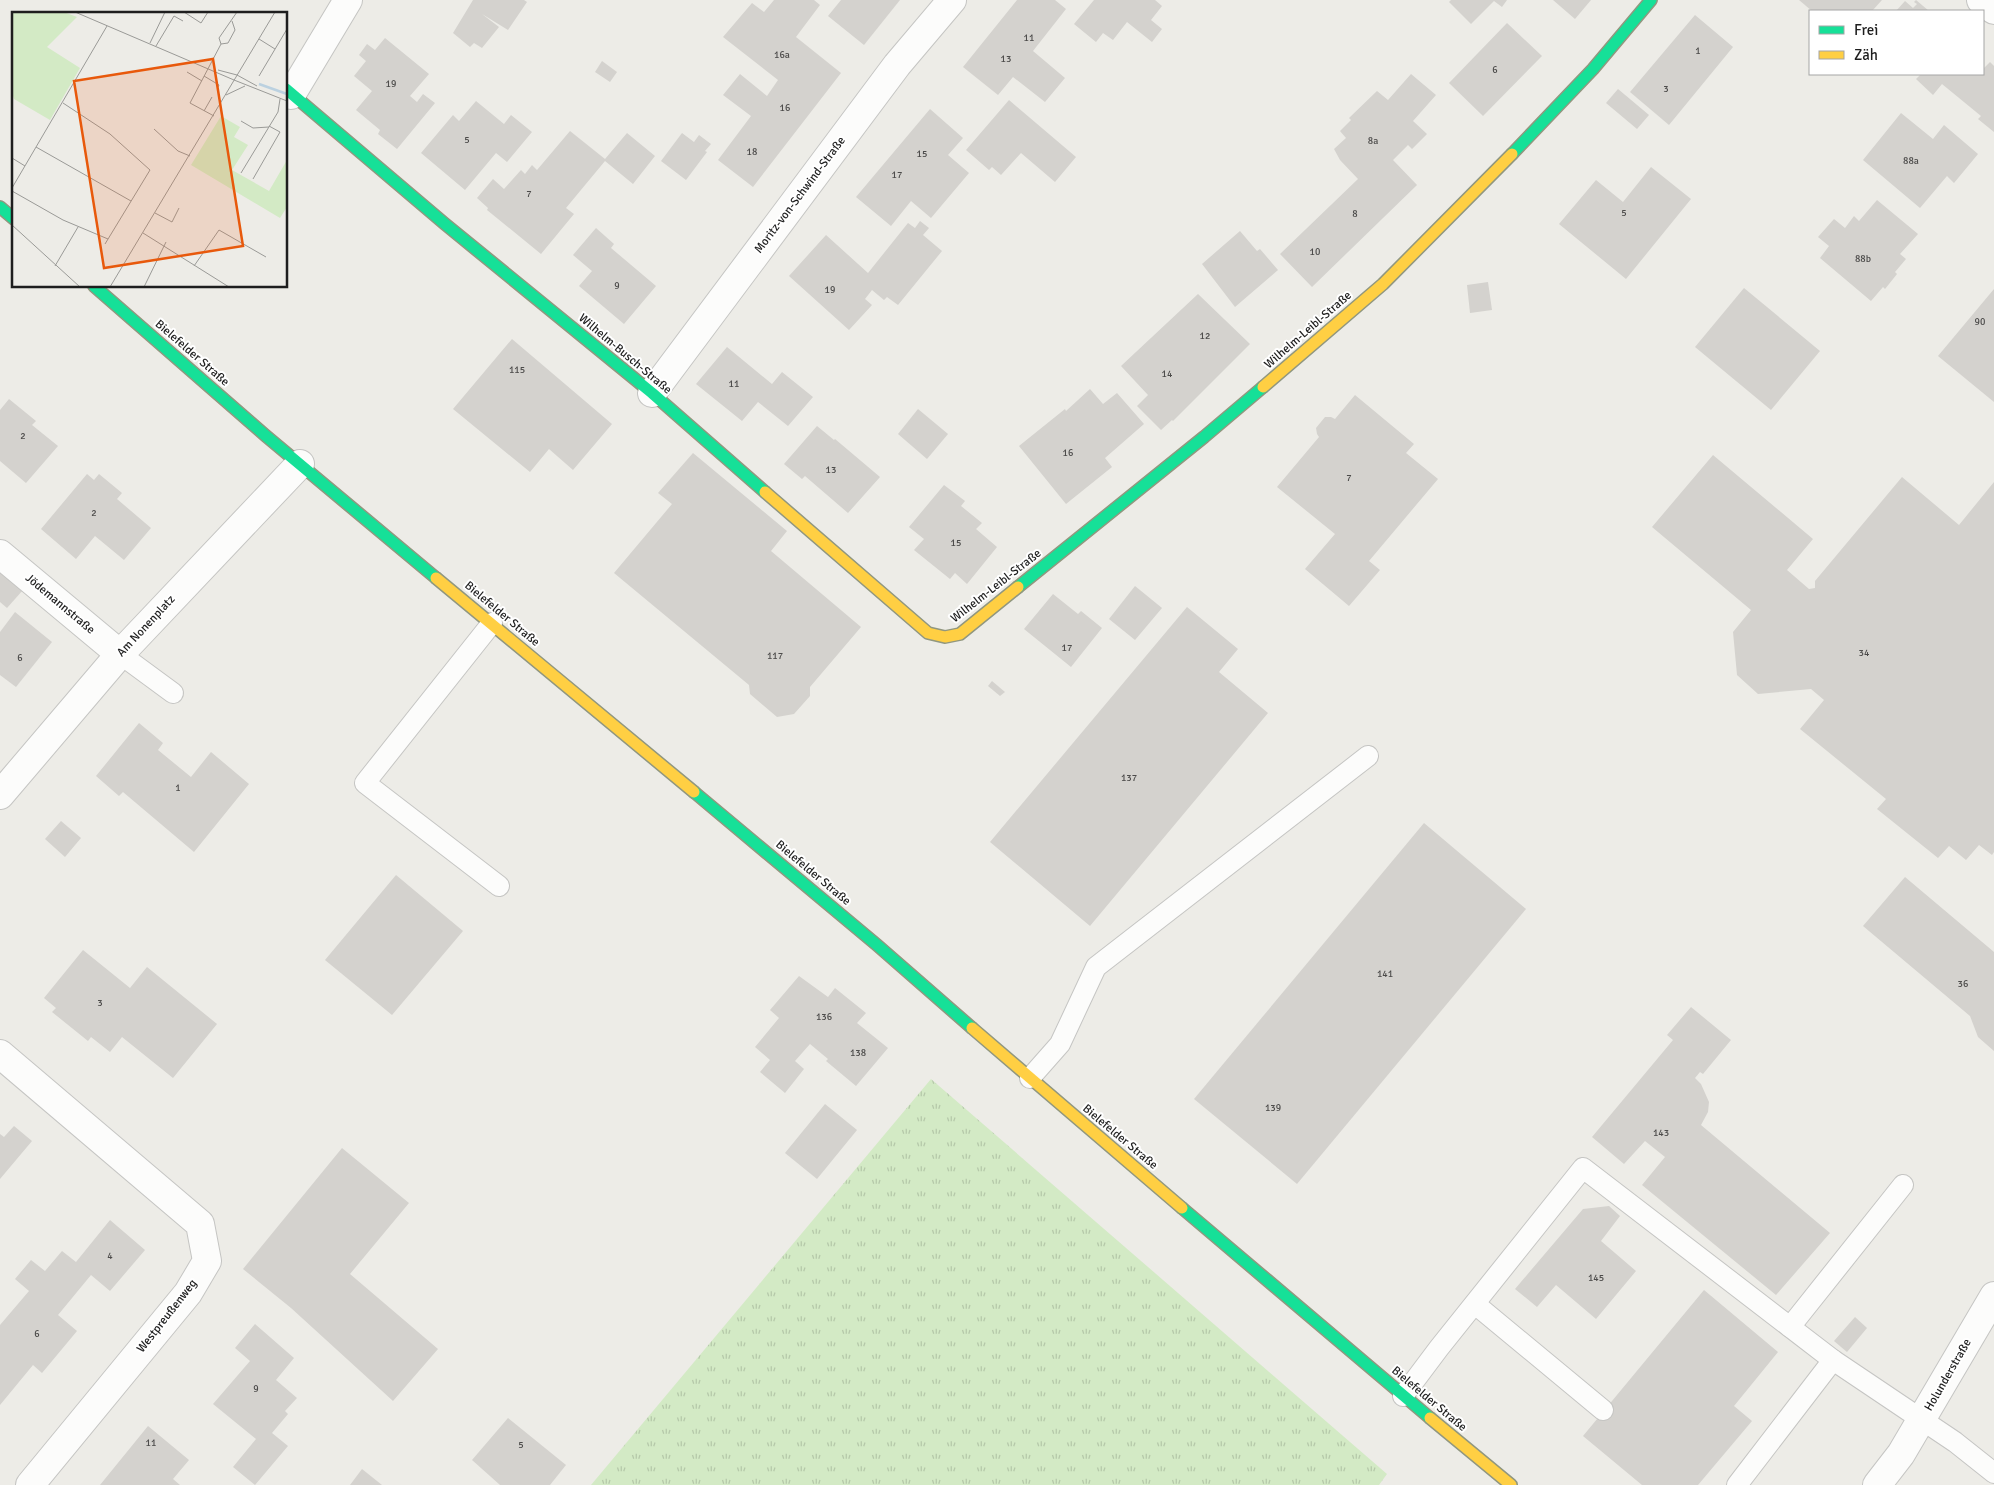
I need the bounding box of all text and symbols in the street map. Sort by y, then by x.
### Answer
legend [1809,10,1984,75]
inset map [12,12,288,288]
text: Frei [1854,21,1878,39]
house number: 11 [1024,32,1034,44]
house number: 1 [1695,45,1701,57]
text: Zäh [1854,46,1878,64]
house number: 16a [774,49,790,61]
house number: 13 [1001,53,1011,65]
house number: 6 [1492,64,1498,76]
house number: 19 [386,78,396,90]
house number: 3 [1663,83,1669,95]
house number: 16 [780,102,790,114]
house number: 5 [464,134,470,146]
street label: Moritz-von-Schwind-Straße [751,134,849,256]
house number: 8a [1368,135,1378,147]
house number: 18 [747,146,757,158]
house number: 15 [917,148,927,160]
house number: 88a [1903,155,1919,167]
house number: 17 [892,169,902,181]
house number: 7 [526,188,532,200]
house number: 5 [1621,207,1627,219]
house number: 8 [1352,208,1358,220]
house number: 10 [1310,246,1320,258]
house number: 88b [1855,253,1871,265]
house number: 9 [614,280,620,292]
house number: 19 [825,284,835,296]
street label: Wilhelm-Leibl-Straße [1261,288,1355,372]
street label: Wilhelm-Busch-Straße [575,311,675,397]
house number: 90 [1975,316,1985,328]
street label: Bielefelder Straße [152,317,232,389]
house number: 12 [1200,330,1210,342]
house number: 115 [509,364,525,376]
house number: 14 [1162,368,1173,380]
house number: 11 [729,378,739,390]
house number: 2 [20,430,26,442]
house number: 16 [1063,447,1073,459]
house number: 13 [826,464,836,476]
house number: 7 [1346,472,1352,484]
house number: 2 [91,507,97,519]
house number: 15 [951,537,961,549]
street label: Wilhelm-Leibl-Straße [948,546,1044,626]
street label: Jödemannstraße [22,571,98,637]
street label: Bielefelder Straße [461,578,543,650]
street label: Am Nonenplatz [114,592,178,660]
house number: 17 [1062,642,1072,654]
house number: 34 [1859,647,1870,659]
house number: 117 [767,650,783,662]
house number: 6 [17,652,23,664]
house number: 137 [1121,772,1137,784]
house number: 1 [175,782,181,794]
street label: Bielefelder Straße [772,837,854,909]
house number: 141 [1377,968,1393,980]
house number: 36 [1958,978,1968,990]
house number: 3 [97,997,103,1009]
house number: 136 [816,1011,832,1023]
house number: 138 [850,1047,866,1059]
street label: Bielefelder Straße [1079,1101,1161,1173]
house number: 139 [1265,1102,1281,1114]
house number: 143 [1653,1127,1669,1139]
house number: 4 [107,1250,113,1262]
house number: 145 [1588,1272,1604,1284]
street label: Westpreußenweg [134,1276,200,1356]
house number: 6 [34,1328,40,1340]
street label: Holunderstraße [1921,1336,1975,1414]
street label: Bielefelder Straße [1388,1363,1470,1435]
house number: 9 [253,1383,259,1395]
house number: 11 [146,1437,156,1449]
house number: 5 [518,1439,524,1451]

